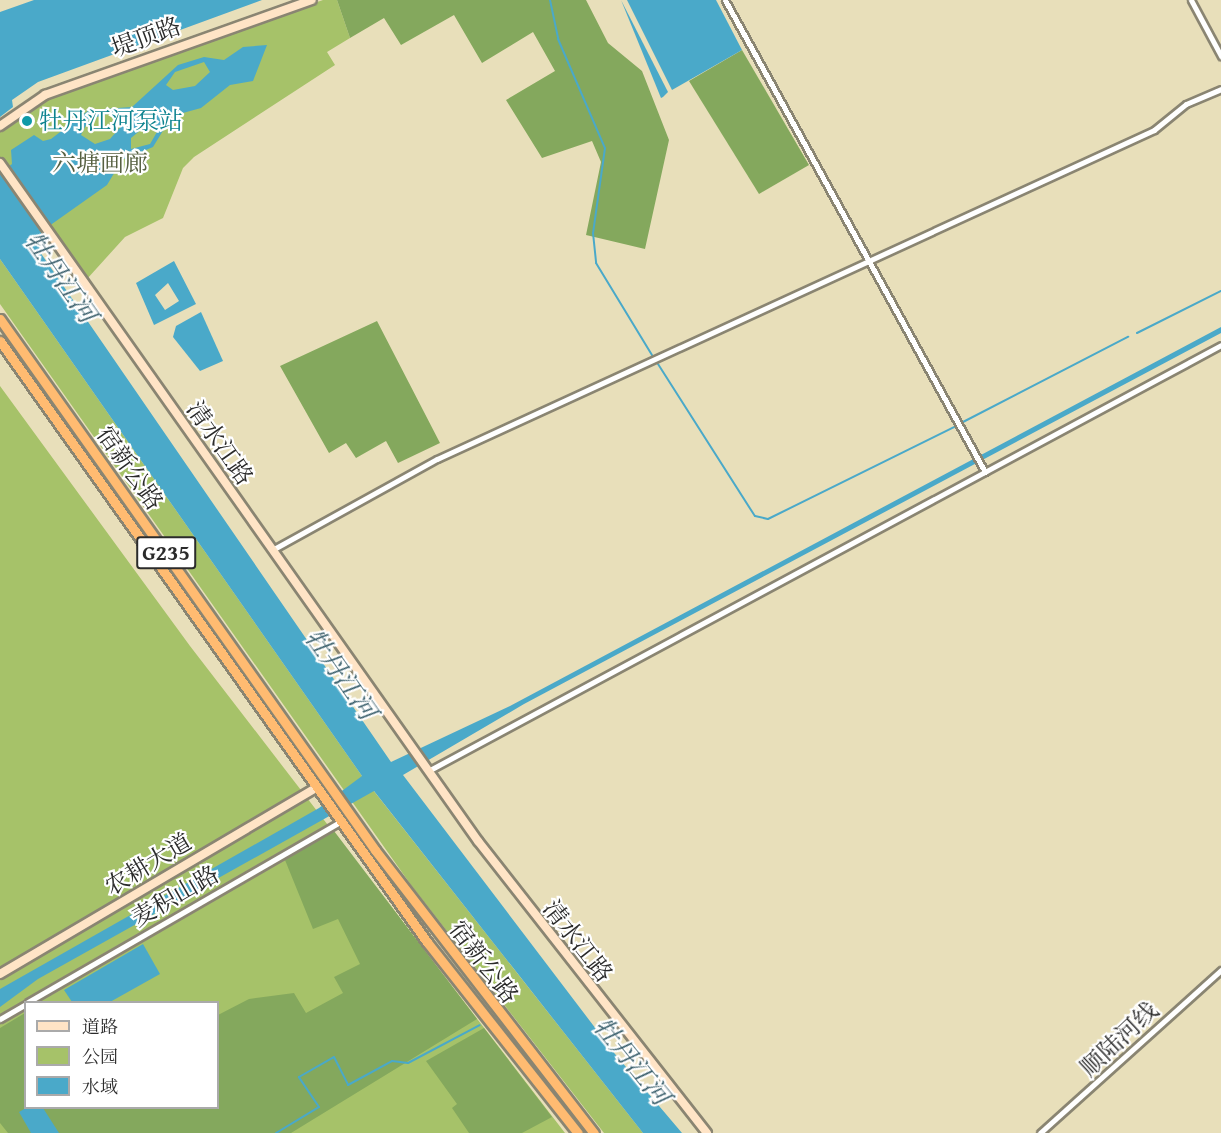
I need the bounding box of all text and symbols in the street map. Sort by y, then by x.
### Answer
street label: 堤顶路 [107,11,185,63]
place label: 牡丹江河泵站 [39,107,183,135]
marker: 牡丹江河泵站 [20,114,34,128]
park label: 六塘画廊 [52,149,148,177]
water label: 牡丹江河 [18,225,104,329]
street label: 清水江路 [181,395,259,491]
street label: 宿新公路 [91,420,169,516]
road number: G235 [136,534,196,572]
water label: 牡丹江河 [298,622,384,726]
street label: 农耕大道 [99,827,197,901]
street label: 麦积山路 [126,860,224,932]
street label: 清水江路 [537,894,619,988]
street label: 宿新公路 [444,915,524,1009]
street label: 顺陆河线 [1074,996,1164,1082]
legend [24,1001,219,1109]
water label: 牡丹江河 [587,1011,677,1111]
text: 道路 [82,1013,118,1040]
text: 公园 [82,1043,118,1070]
text: 水域 [82,1073,118,1100]

